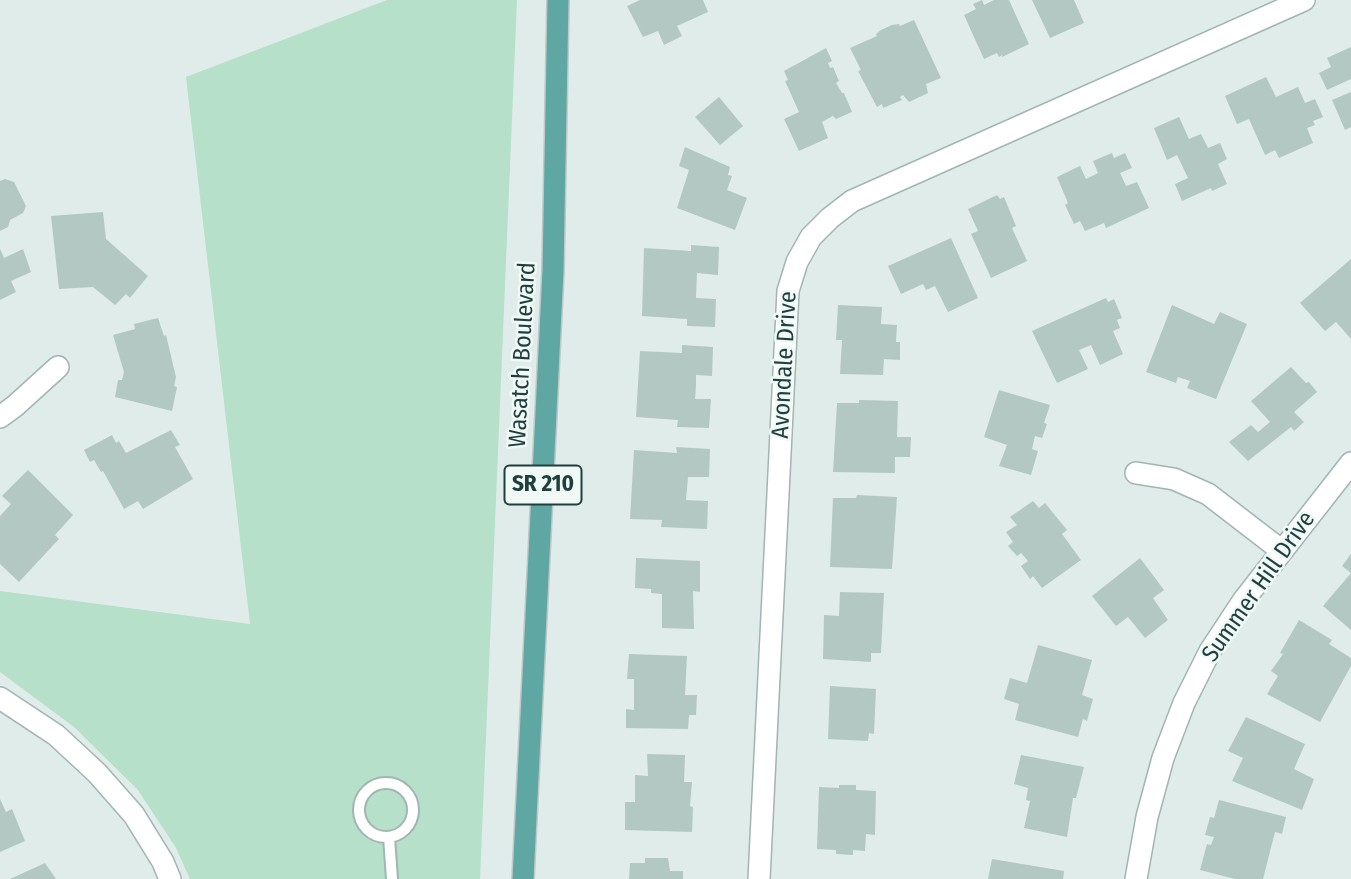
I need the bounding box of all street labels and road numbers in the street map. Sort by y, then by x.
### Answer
street label: Wasatch Boulevard [504,262,542,448]
street label: Avondale Drive [767,291,803,439]
road number: SR 210 [504,466,582,505]
street label: Summer Hill Drive [1196,506,1322,668]

